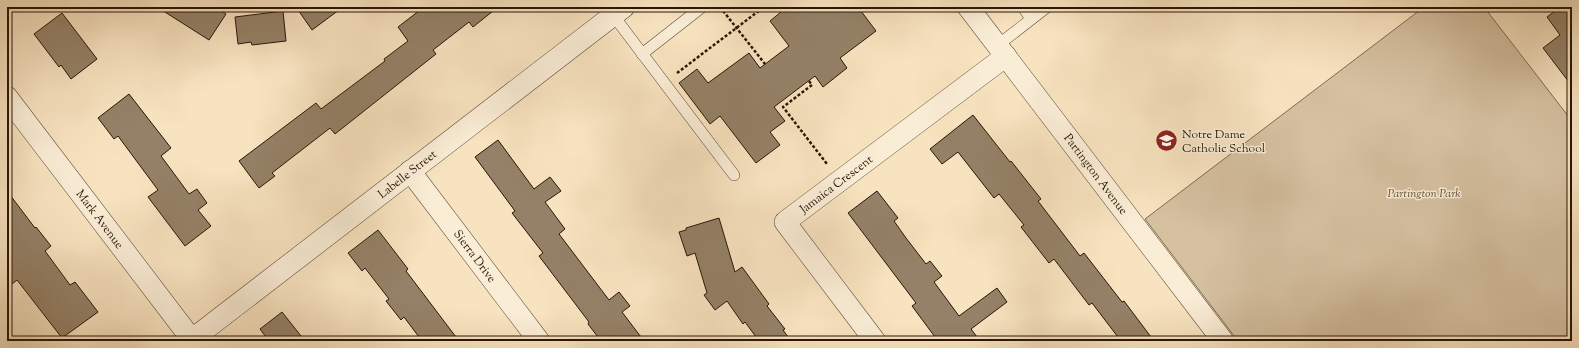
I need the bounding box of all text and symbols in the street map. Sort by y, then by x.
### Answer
place label: Notre Dame Catholic School [1182,126,1266,158]
school or university icon: Notre Dame Catholic School [1154,128,1180,154]
street label: Partington Avenue [1059,130,1132,219]
street label: Labelle Street [374,146,441,204]
street label: Jamaica Crescent [795,151,877,219]
park label: Partington Park [1387,185,1461,203]
street label: Mark Avenue [71,186,128,253]
street label: Sierra Drive [448,226,500,287]

